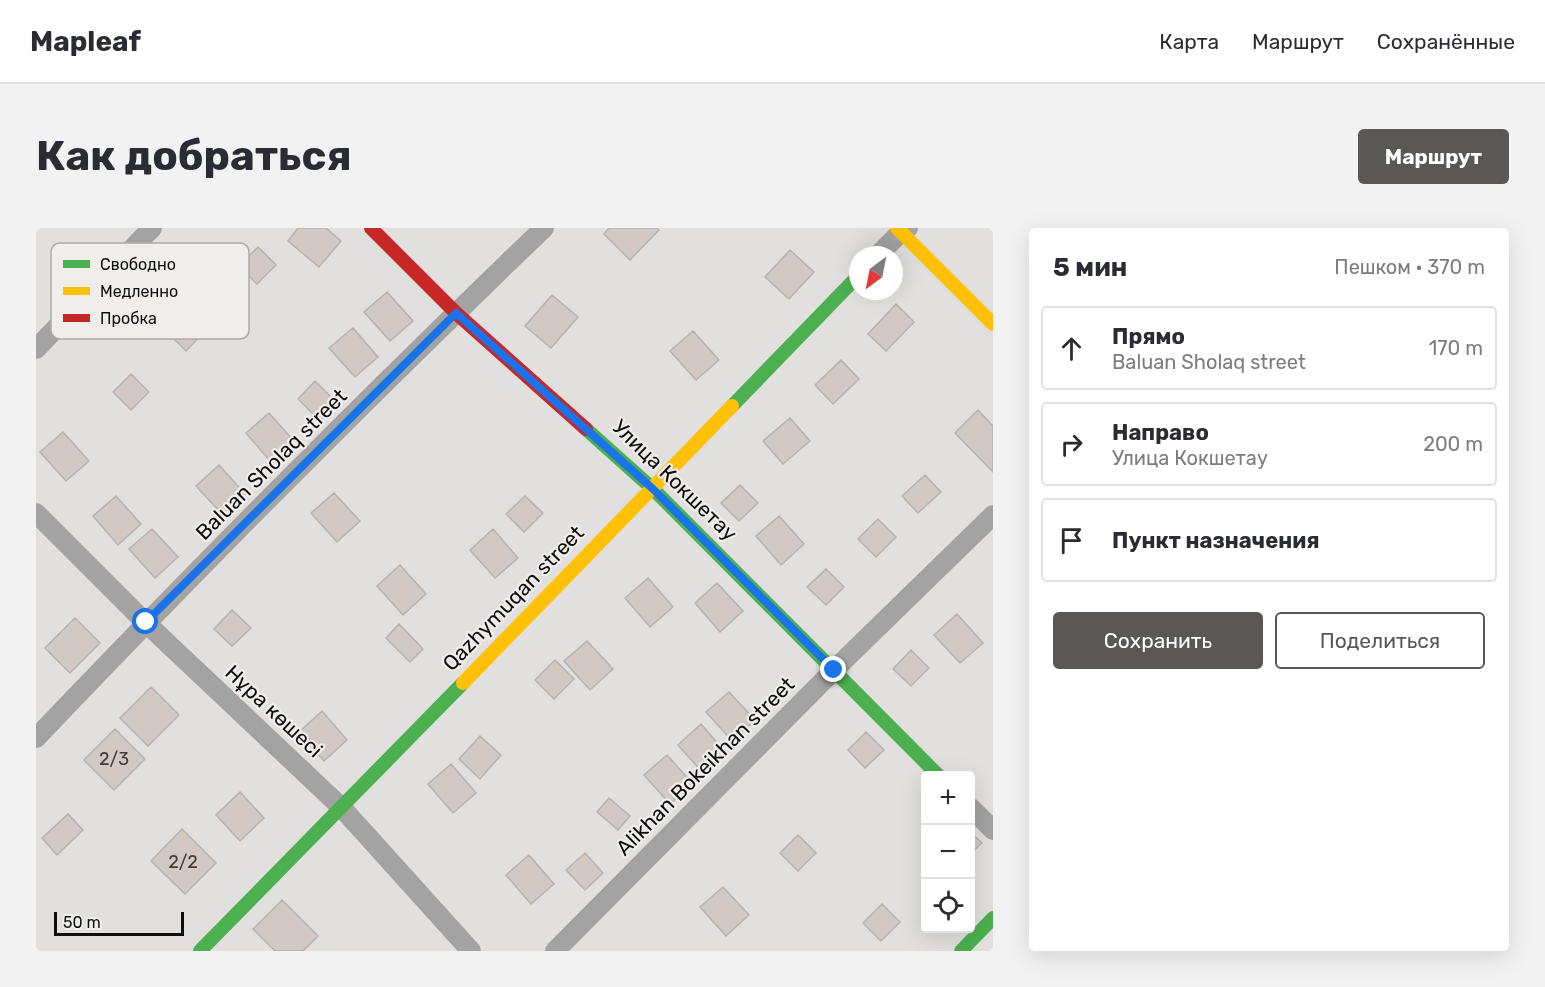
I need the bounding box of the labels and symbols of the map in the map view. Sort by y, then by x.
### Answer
legend [51,243,249,339]
north arrow [849,246,903,300]
text: Свободно [100,255,176,274]
text: Медленно [100,282,178,301]
text: Пробка [100,309,157,328]
street label: Baluan Sholaq street [190,383,352,545]
street label: Улица Кокшетау [607,414,743,546]
street label: Qazhymuqan street [437,520,589,676]
route start [132,608,158,634]
route end [820,656,846,682]
street label: Нұра көшесі [220,660,328,762]
street label: Alikhan Bokeikhan street [611,672,799,860]
house number: 2/3 [99,748,129,770]
house number: 2/2 [168,851,198,873]
scale bar [54,909,184,936]

